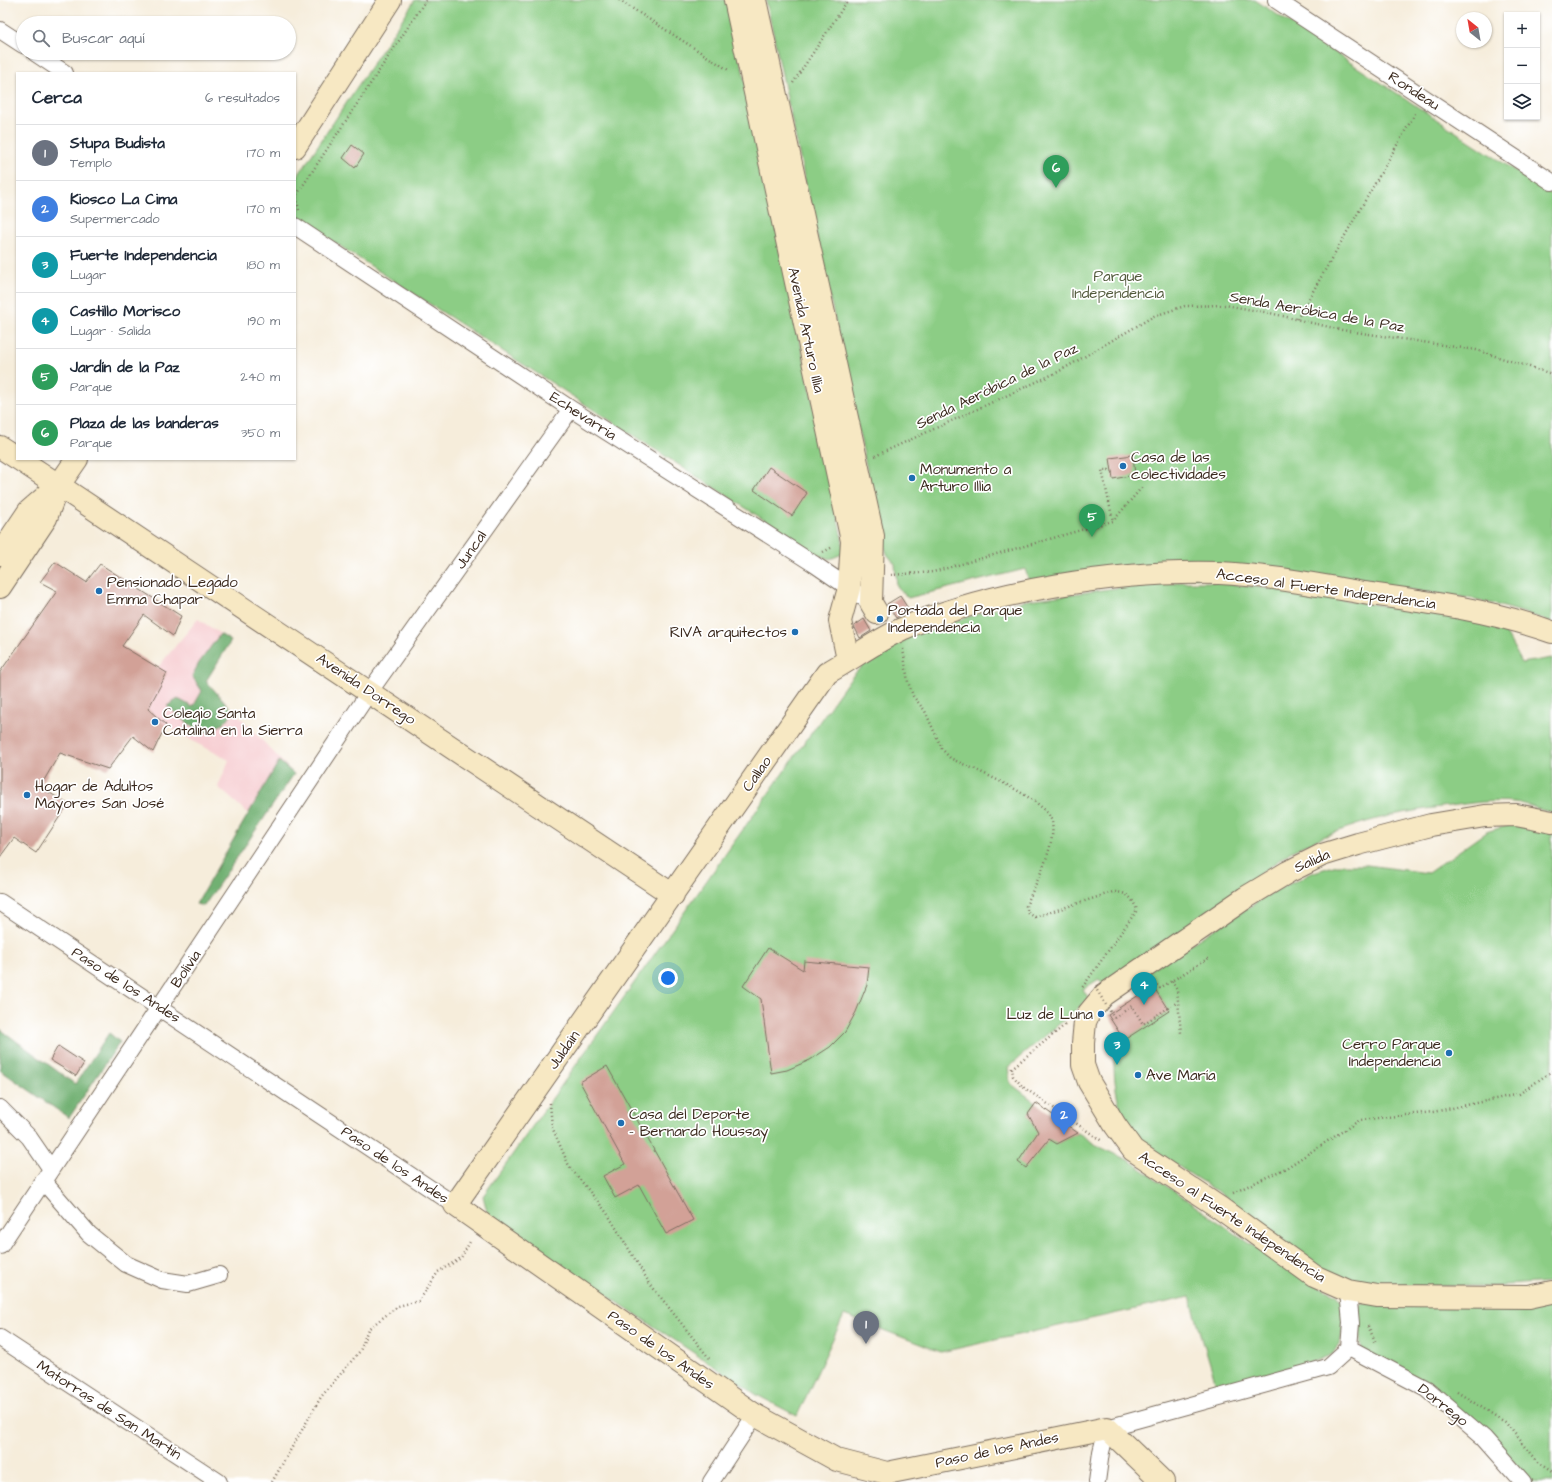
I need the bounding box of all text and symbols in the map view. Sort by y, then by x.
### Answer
north arrow [1456,12,1492,48]
map controls [1504,12,1540,120]
button: + [1504,12,1540,48]
search box [16,16,296,60]
icon: search [30,27,52,49]
text: Buscar aquí [62,28,144,49]
button: − [1504,48,1540,84]
street label: Rondeau [1384,66,1444,116]
button: layers [1504,84,1540,120]
text: Cerca [32,86,82,110]
text: 6 resultados [205,89,280,107]
text: Stupa Budista [70,133,165,154]
text: 1 [44,144,46,162]
text: 170 m [247,144,280,162]
text: Templo [70,154,112,172]
pin: 6 [1043,155,1069,188]
text: Kiosco La Cima [70,189,177,210]
text: 2 [41,200,49,218]
text: 170 m [247,200,280,218]
text: Supermercado [70,210,160,228]
text: Fuerte Independencia [70,245,217,266]
text: 3 [42,256,48,274]
text: 180 m [246,256,280,274]
street label: Avenida Arturo Illia [782,265,830,395]
text: Lugar [70,266,106,284]
park label: Parque Independencia [1072,266,1164,304]
street label: Senda Aeróbica de la Paz [1228,286,1407,338]
text: Castillo Morisco [70,301,180,322]
text: 4 [41,312,49,330]
text: 190 m [247,312,280,330]
text: Lugar · Salida [70,322,151,340]
street label: Senda Aeróbica de la Paz [913,337,1082,434]
text: Jardín de la Paz [70,357,180,378]
text: 5 [40,368,50,386]
text: 240 m [240,368,280,386]
text: Parque [70,378,112,396]
street label: Echevarría [546,387,621,446]
text: Plaza de las banderas [70,413,219,434]
text: 6 [41,424,49,442]
text: 350 m [241,424,280,442]
text: Parque [70,434,112,452]
place label: Casa de las colectividades [1131,447,1226,485]
place label: Monumento a Arturo Illia [920,459,1012,497]
marker: Casa de las colectividades [1118,461,1128,471]
marker: Monumento a Arturo Illia [907,473,917,483]
pin: 5 [1079,504,1105,537]
street label: Juncal [450,527,492,573]
street label: Acceso al Fuerte Independencia [1215,563,1437,615]
place label: Pensionado Legado Emma Chapar [107,572,238,610]
marker: Pensionado Legado Emma Chapar [94,586,104,596]
place label: Portada del Parque Independencia [888,600,1022,638]
marker: Portada del Parque Independencia [875,614,885,624]
place label: RIVA arquitectos [670,622,787,643]
marker: RIVA arquitectos [790,627,800,637]
street label: Avenida Dorrego [312,648,420,731]
place label: Colegio Santa Catalina en la Sierra [163,703,303,741]
marker: Colegio Santa Catalina en la Sierra [150,717,160,727]
street label: Callao [737,752,777,796]
place label: Hogar de Adultos Mayores San José [35,776,164,815]
marker: Hogar de Adultos Mayores San José [22,790,32,800]
street label: Salida [1291,844,1334,878]
street label: Paso de los Andes [68,942,185,1028]
street label: Bolivia [166,946,206,992]
your location [658,968,678,988]
pin: 4 [1131,972,1157,1005]
place label: Luz de Luna [1007,1004,1093,1025]
marker: Luz de Luna [1096,1009,1106,1019]
street label: Juldain [543,1026,585,1074]
pin: 3 [1104,1032,1130,1065]
place label: Cerro Parque Independencia [1342,1034,1441,1072]
marker: Cerro Parque Independencia [1444,1048,1454,1058]
place label: Ave María [1146,1065,1216,1086]
marker: Ave María [1133,1070,1143,1080]
pin: 2 [1051,1102,1077,1135]
place label: Casa del Deporte - Bernardo Houssay [629,1104,768,1143]
marker: Casa del Deporte - Bernardo Houssay [616,1118,626,1128]
street label: Paso de los Andes [337,1121,453,1209]
street label: Acceso al Fuerte Independencia [1134,1146,1330,1288]
street label: Paso de los Andes [603,1305,719,1395]
pin: 1 [853,1311,879,1344]
street label: Matorras de San Martín [32,1355,186,1465]
street label: Dorrego [1413,1379,1473,1433]
street label: Paso de los Andes [933,1427,1061,1473]

